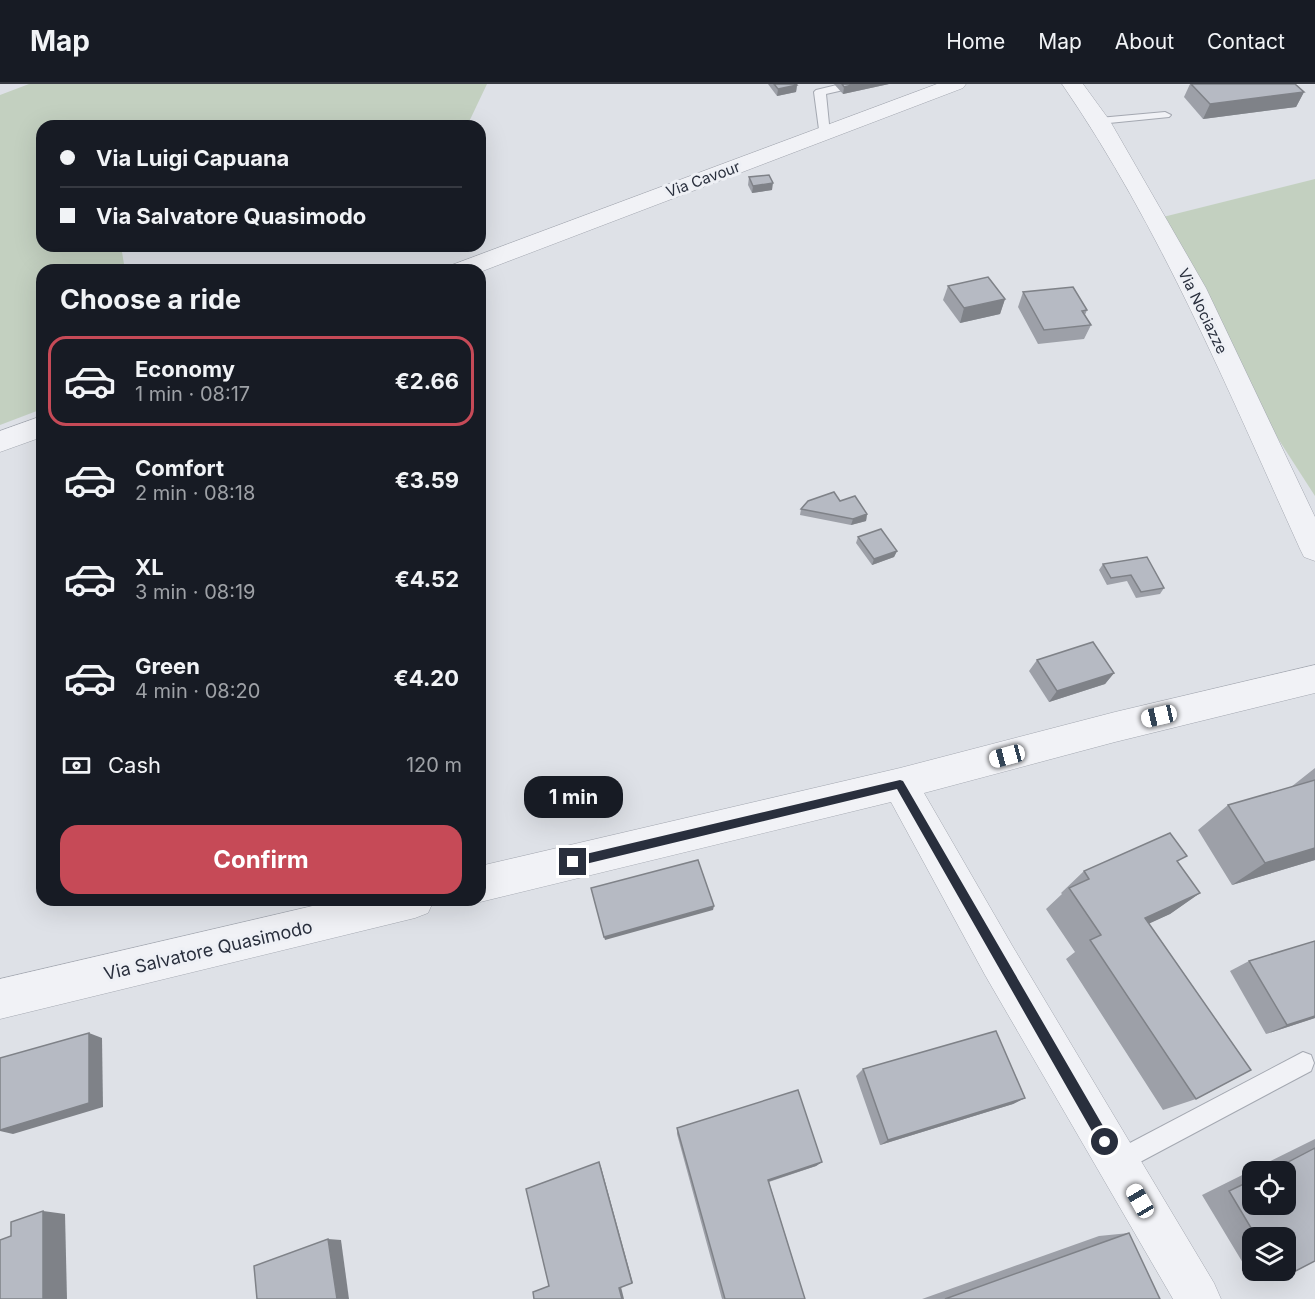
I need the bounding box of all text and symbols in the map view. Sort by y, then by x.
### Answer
text: Map [30,24,90,58]
text: Home [946,29,1005,54]
text: Map [1038,29,1082,54]
text: About [1115,29,1174,54]
text: Contact [1207,29,1285,54]
text: Via Luigi Capuana [96,145,289,171]
street label: Via Cavour [663,157,743,201]
text: Via Salvatore Quasimodo [96,203,366,229]
street label: Via Nociazze [1174,265,1232,357]
text: Choose a ride [60,283,241,316]
icon: car [63,354,117,408]
text: Economy [135,356,235,382]
text: €2.66 [395,368,459,394]
text: 1 min · 08:17 [135,382,250,406]
icon: car [63,453,117,507]
text: Comfort [135,455,224,481]
text: €3.59 [395,467,459,493]
text: 2 min · 08:18 [135,481,255,505]
icon: car [63,552,117,606]
text: XL [135,554,164,580]
text: €4.52 [395,566,459,592]
text: 3 min · 08:19 [135,580,255,604]
icon: car [63,651,117,705]
text: Green [135,653,200,679]
text: €4.20 [394,665,459,691]
text: 4 min · 08:20 [135,679,260,703]
car [1139,703,1179,729]
car [987,743,1027,769]
icon: cash [60,749,93,782]
text: Cash [108,752,161,778]
text: 120 m [406,753,462,777]
callout: 1 min [524,775,622,817]
text: 1 min [549,785,598,809]
button: Confirm [60,825,462,894]
route end [559,848,586,875]
street label: Via Salvatore Quasimodo [102,916,314,984]
route start [1091,1128,1118,1155]
map controls [1242,1161,1296,1281]
button: locate [1242,1161,1296,1215]
car [1123,1181,1157,1221]
button: layers [1242,1227,1296,1281]

